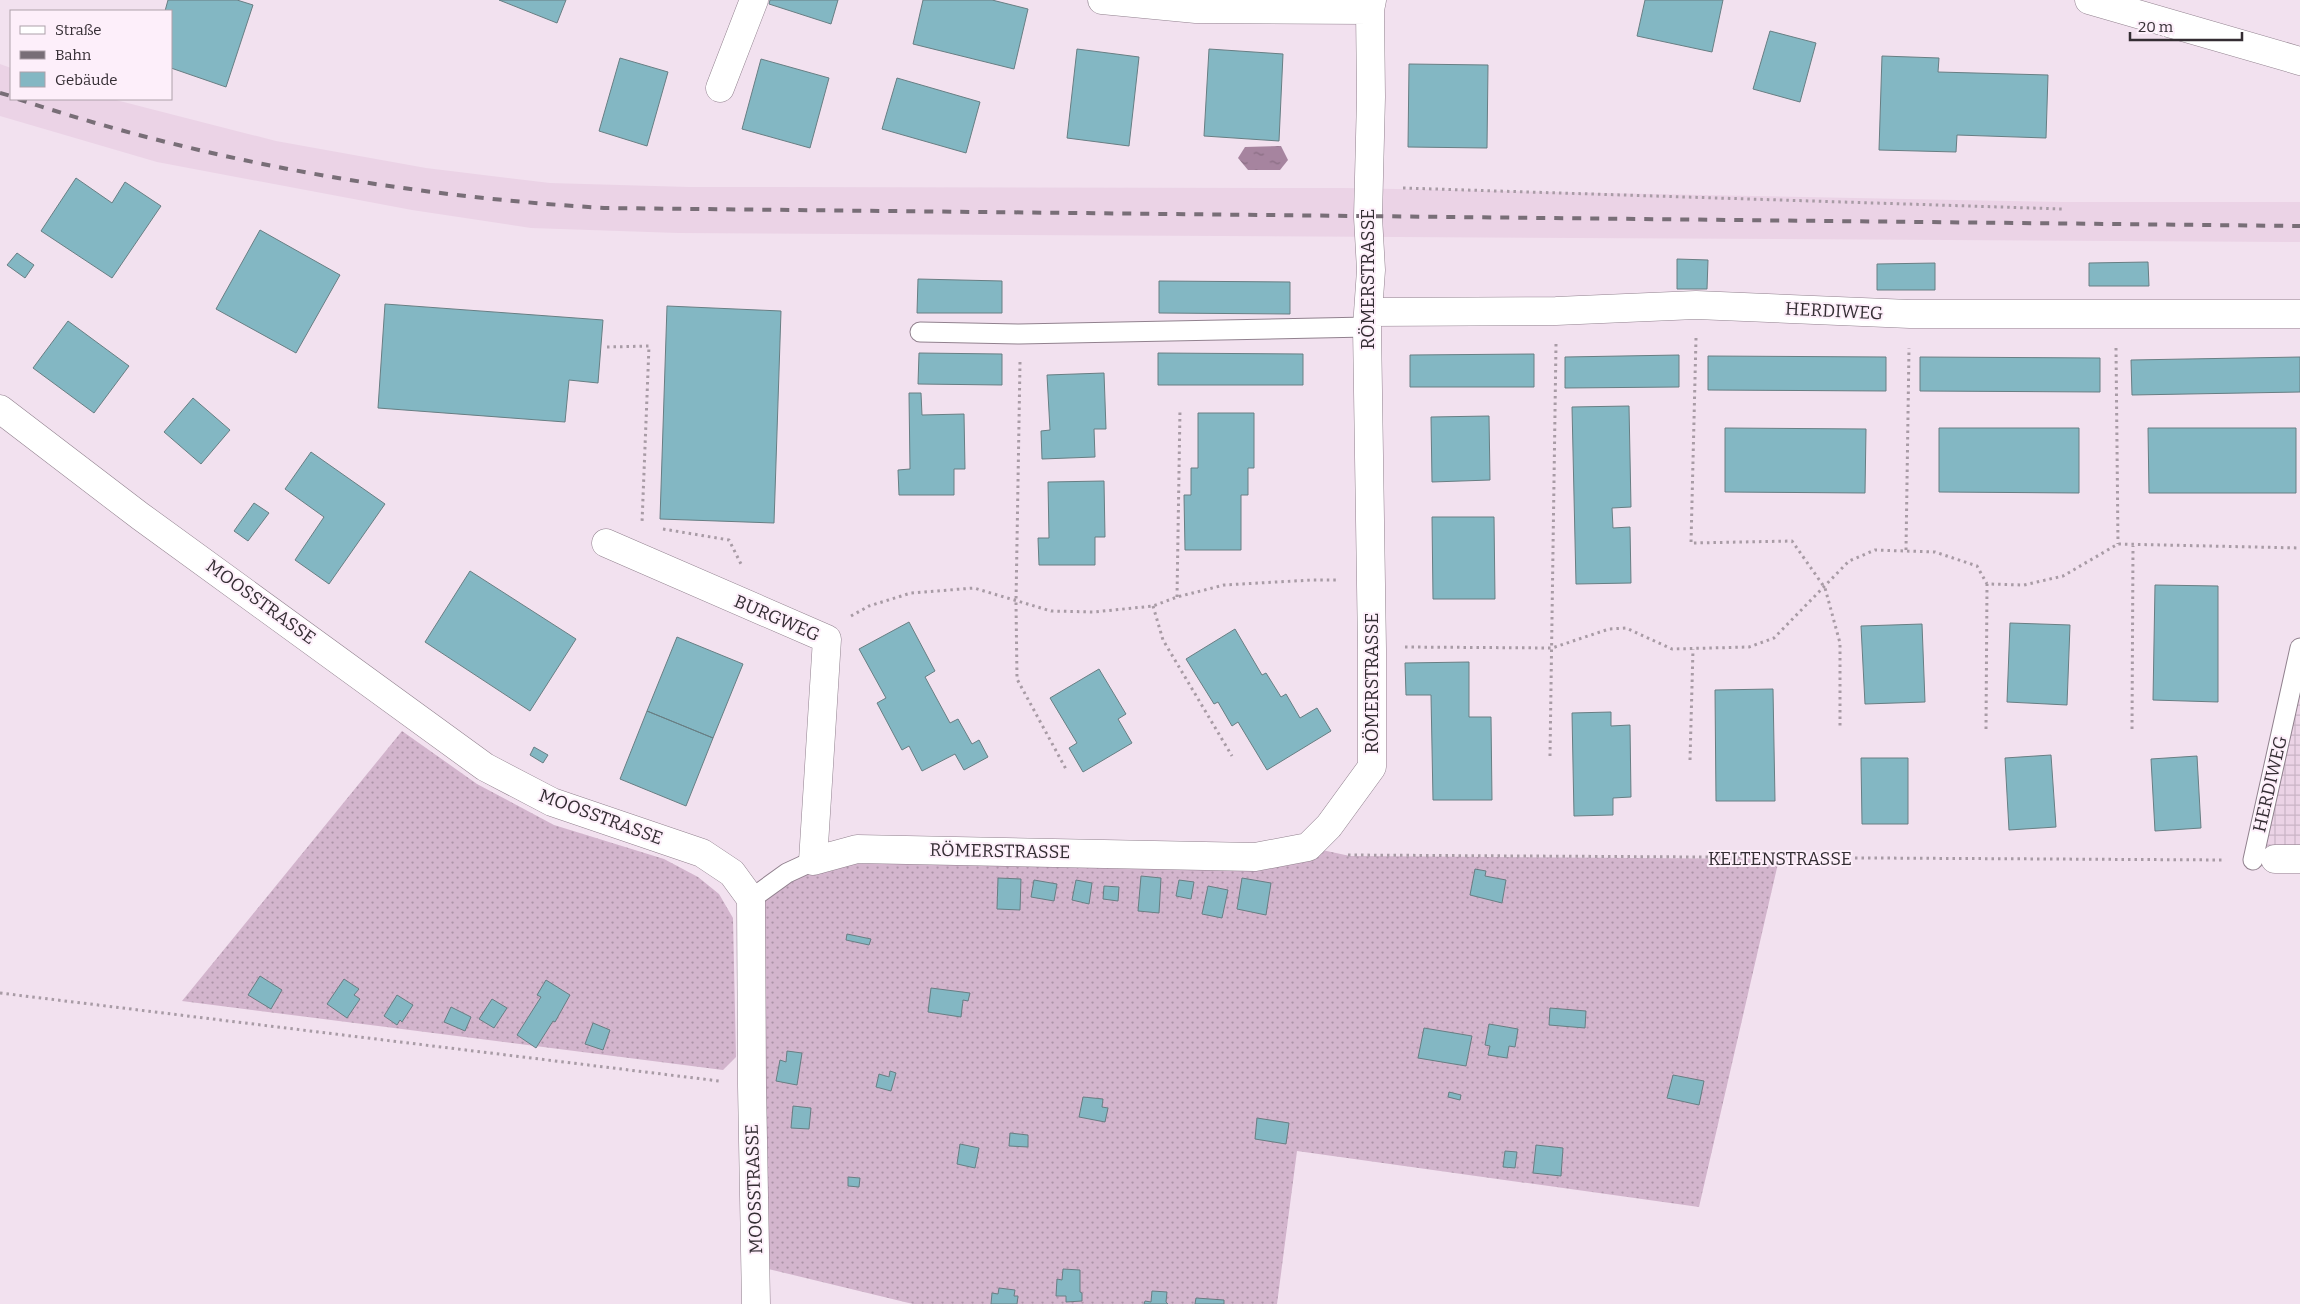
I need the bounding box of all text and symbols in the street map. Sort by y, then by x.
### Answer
legend [10,10,172,100]
scale bar [2130,10,2242,42]
text: 20 m [2138,18,2174,36]
text: Straße [55,21,101,39]
text: Bahn [55,46,92,64]
text: Gebäude [55,71,118,89]
street label: RÖMERSTRASSE [1357,209,1379,349]
street label: HERDIWEG [1784,297,1884,325]
street label: MOOSSTRASSE [202,555,320,649]
street label: BURGWEG [731,590,823,646]
street label: RÖMERSTRASSE [1361,613,1383,753]
street label: HERDIWEG [2248,734,2292,834]
street label: MOOSSTRASSE [536,784,666,850]
street label: RÖMERSTRASSE [929,839,1071,863]
street label: KELTENSTRASSE [1708,848,1852,870]
street label: MOOSSTRASSE [741,1124,767,1254]

